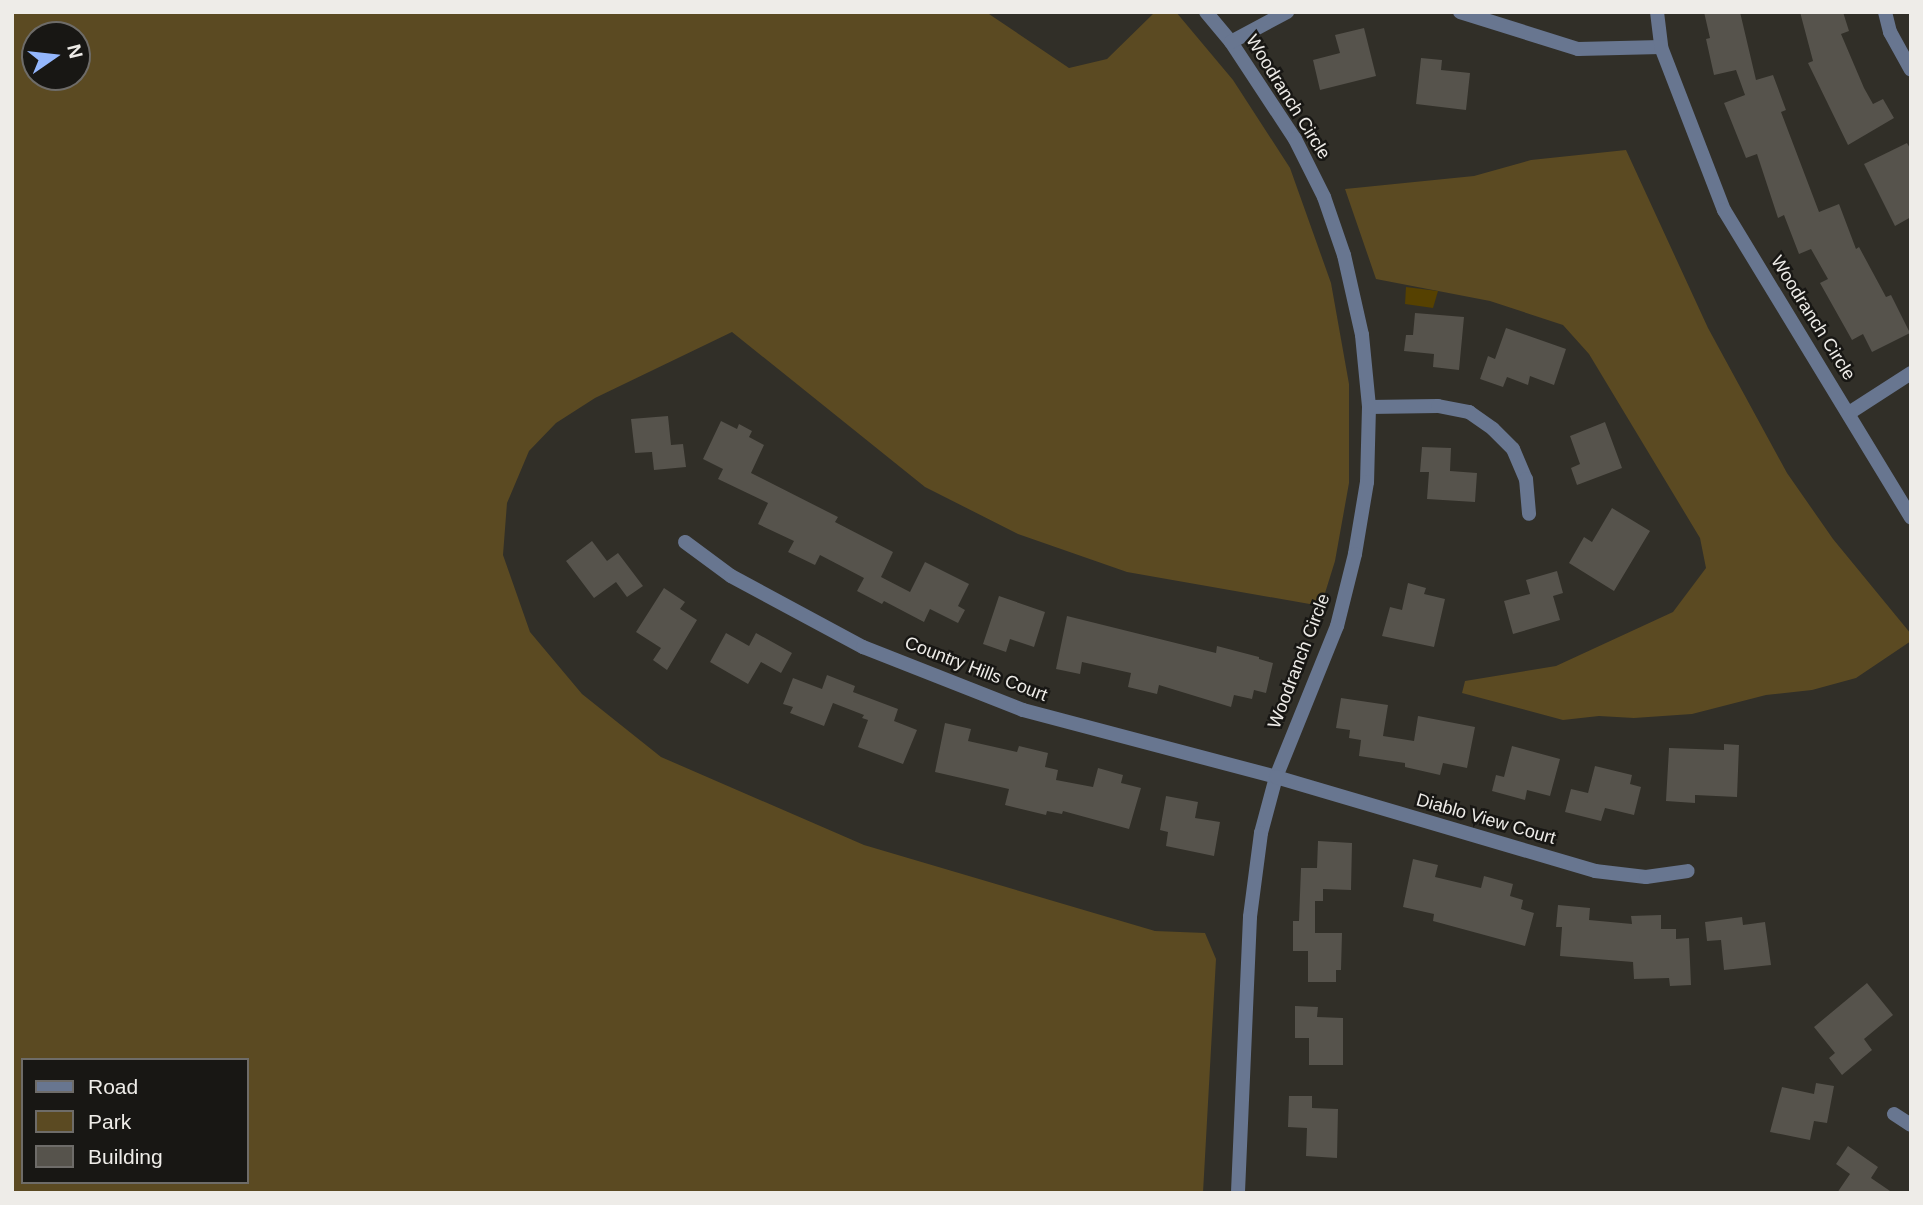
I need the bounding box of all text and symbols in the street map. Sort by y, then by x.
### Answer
north arrow [21,21,91,91]
street label: Woodranch Circle [1241,31,1335,163]
text: N [63,42,87,60]
street label: Woodranch Circle [1766,252,1860,384]
street label: Woodranch Circle [1263,591,1335,731]
street label: Country Hills Court [902,632,1050,706]
street label: Diablo View Court [1414,789,1558,849]
legend [21,1058,248,1184]
text: Road [88,1075,138,1098]
text: Park [88,1110,131,1133]
text: Building [88,1145,163,1168]

